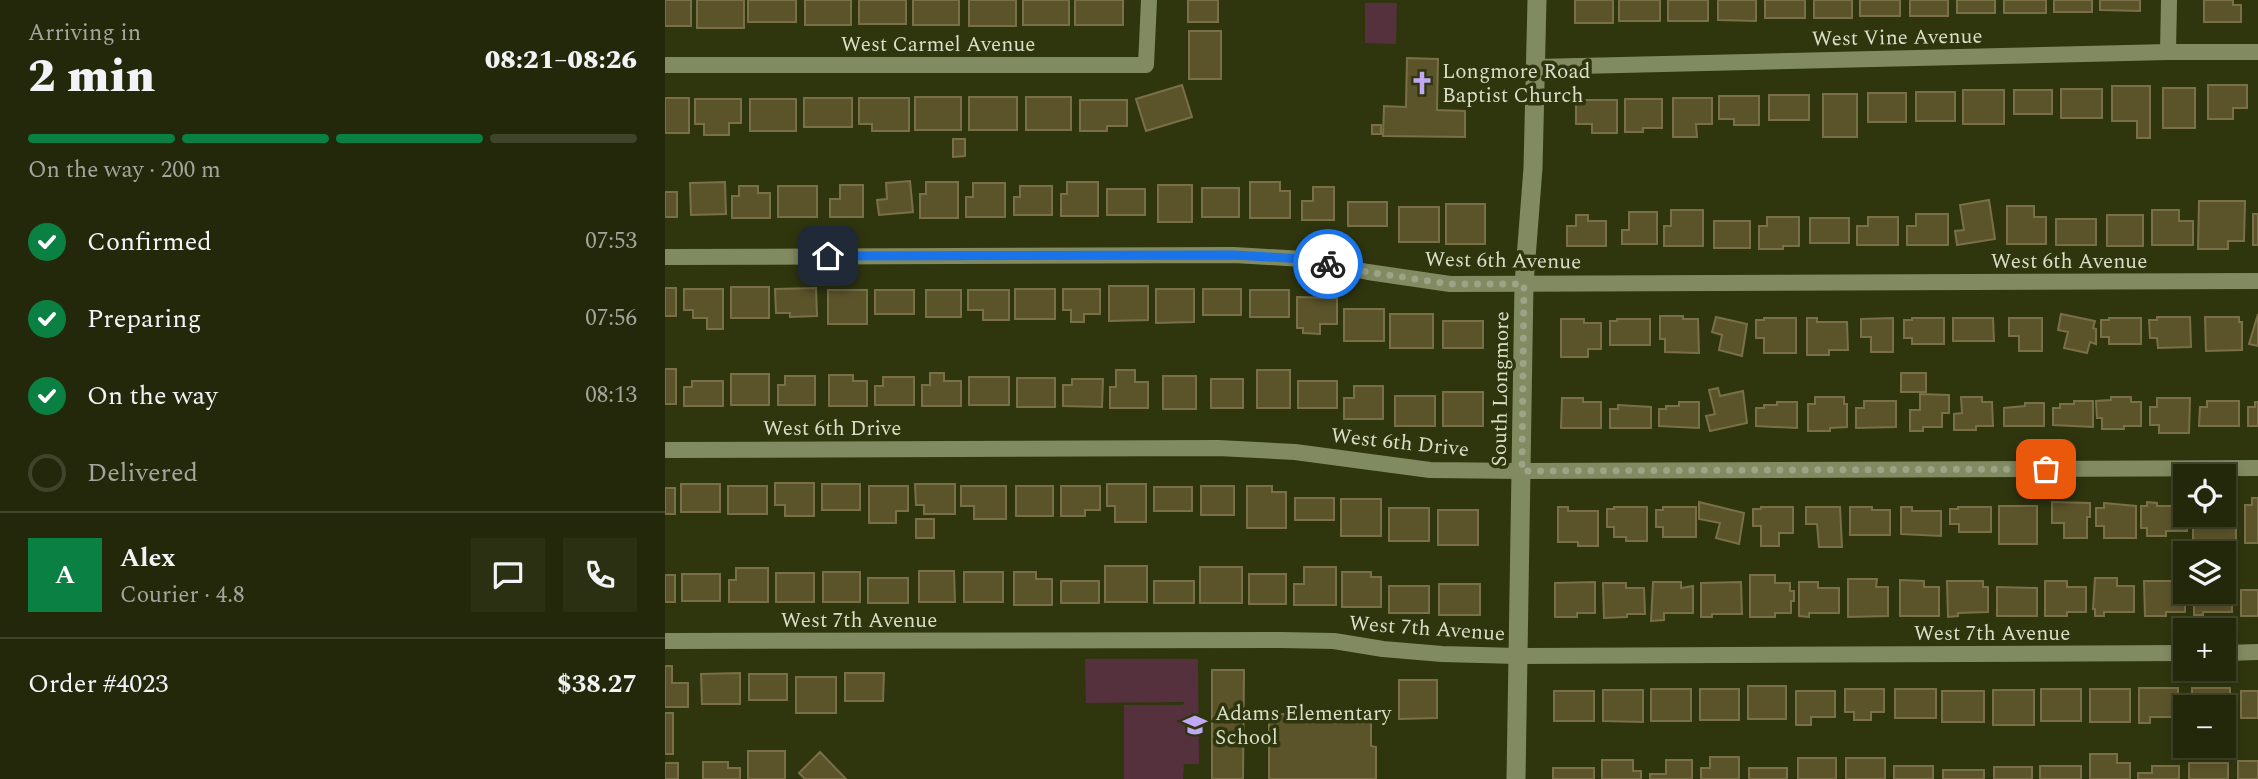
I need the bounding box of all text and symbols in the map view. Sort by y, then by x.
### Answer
text: Arriving in [28,16,141,51]
street label: West Vine Avenue [1811,21,1983,55]
street label: West Carmel Avenue [841,29,1035,61]
text: 08:21–08:26 [485,40,637,80]
text: 2 min [28,42,155,112]
place label: Longmore Road Baptist Church [1442,56,1590,112]
church icon: Longmore Road Baptist Church [1408,69,1436,97]
text: On the way · 200 m [28,153,221,188]
text: Confirmed [87,222,212,262]
icon: check [28,223,66,261]
text: 07:53 [585,224,637,259]
pin [798,226,858,286]
courier [1293,229,1363,299]
icon: home [809,237,847,275]
street label: West 6th Avenue [1424,244,1582,278]
icon: bike [1309,245,1347,283]
street label: West 6th Avenue [1991,246,2147,278]
text: Preparing [87,299,201,339]
icon: check [28,300,66,338]
text: 07:56 [585,301,637,336]
street label: South Longmore [1484,311,1518,467]
text: On the way [87,376,218,416]
icon: check [28,377,66,415]
text: 08:13 [585,378,637,413]
street label: West 6th Drive [763,413,901,445]
street label: West 6th Drive [1329,420,1471,466]
pin [2016,439,2076,499]
icon: bag [2027,450,2065,488]
text: Delivered [87,453,198,493]
map controls [2173,464,2236,758]
button: locate [2173,464,2236,527]
text: Alex [120,538,175,578]
button: chat [471,538,545,612]
button: phone [563,538,637,612]
button: layers [2173,541,2236,604]
text: A [55,555,75,595]
text: Courier · 4.8 [120,578,245,613]
street label: West 7th Avenue [781,605,937,637]
street label: West 7th Avenue [1348,608,1506,650]
street label: West 7th Avenue [1914,618,2070,650]
button: + [2173,618,2236,681]
text: Order #4023 [28,664,168,704]
text: $38.27 [557,664,637,704]
button: − [2173,695,2236,758]
place label: Adams Elementary School [1215,698,1392,754]
school or university icon: Adams Elementary School [1181,711,1209,739]

